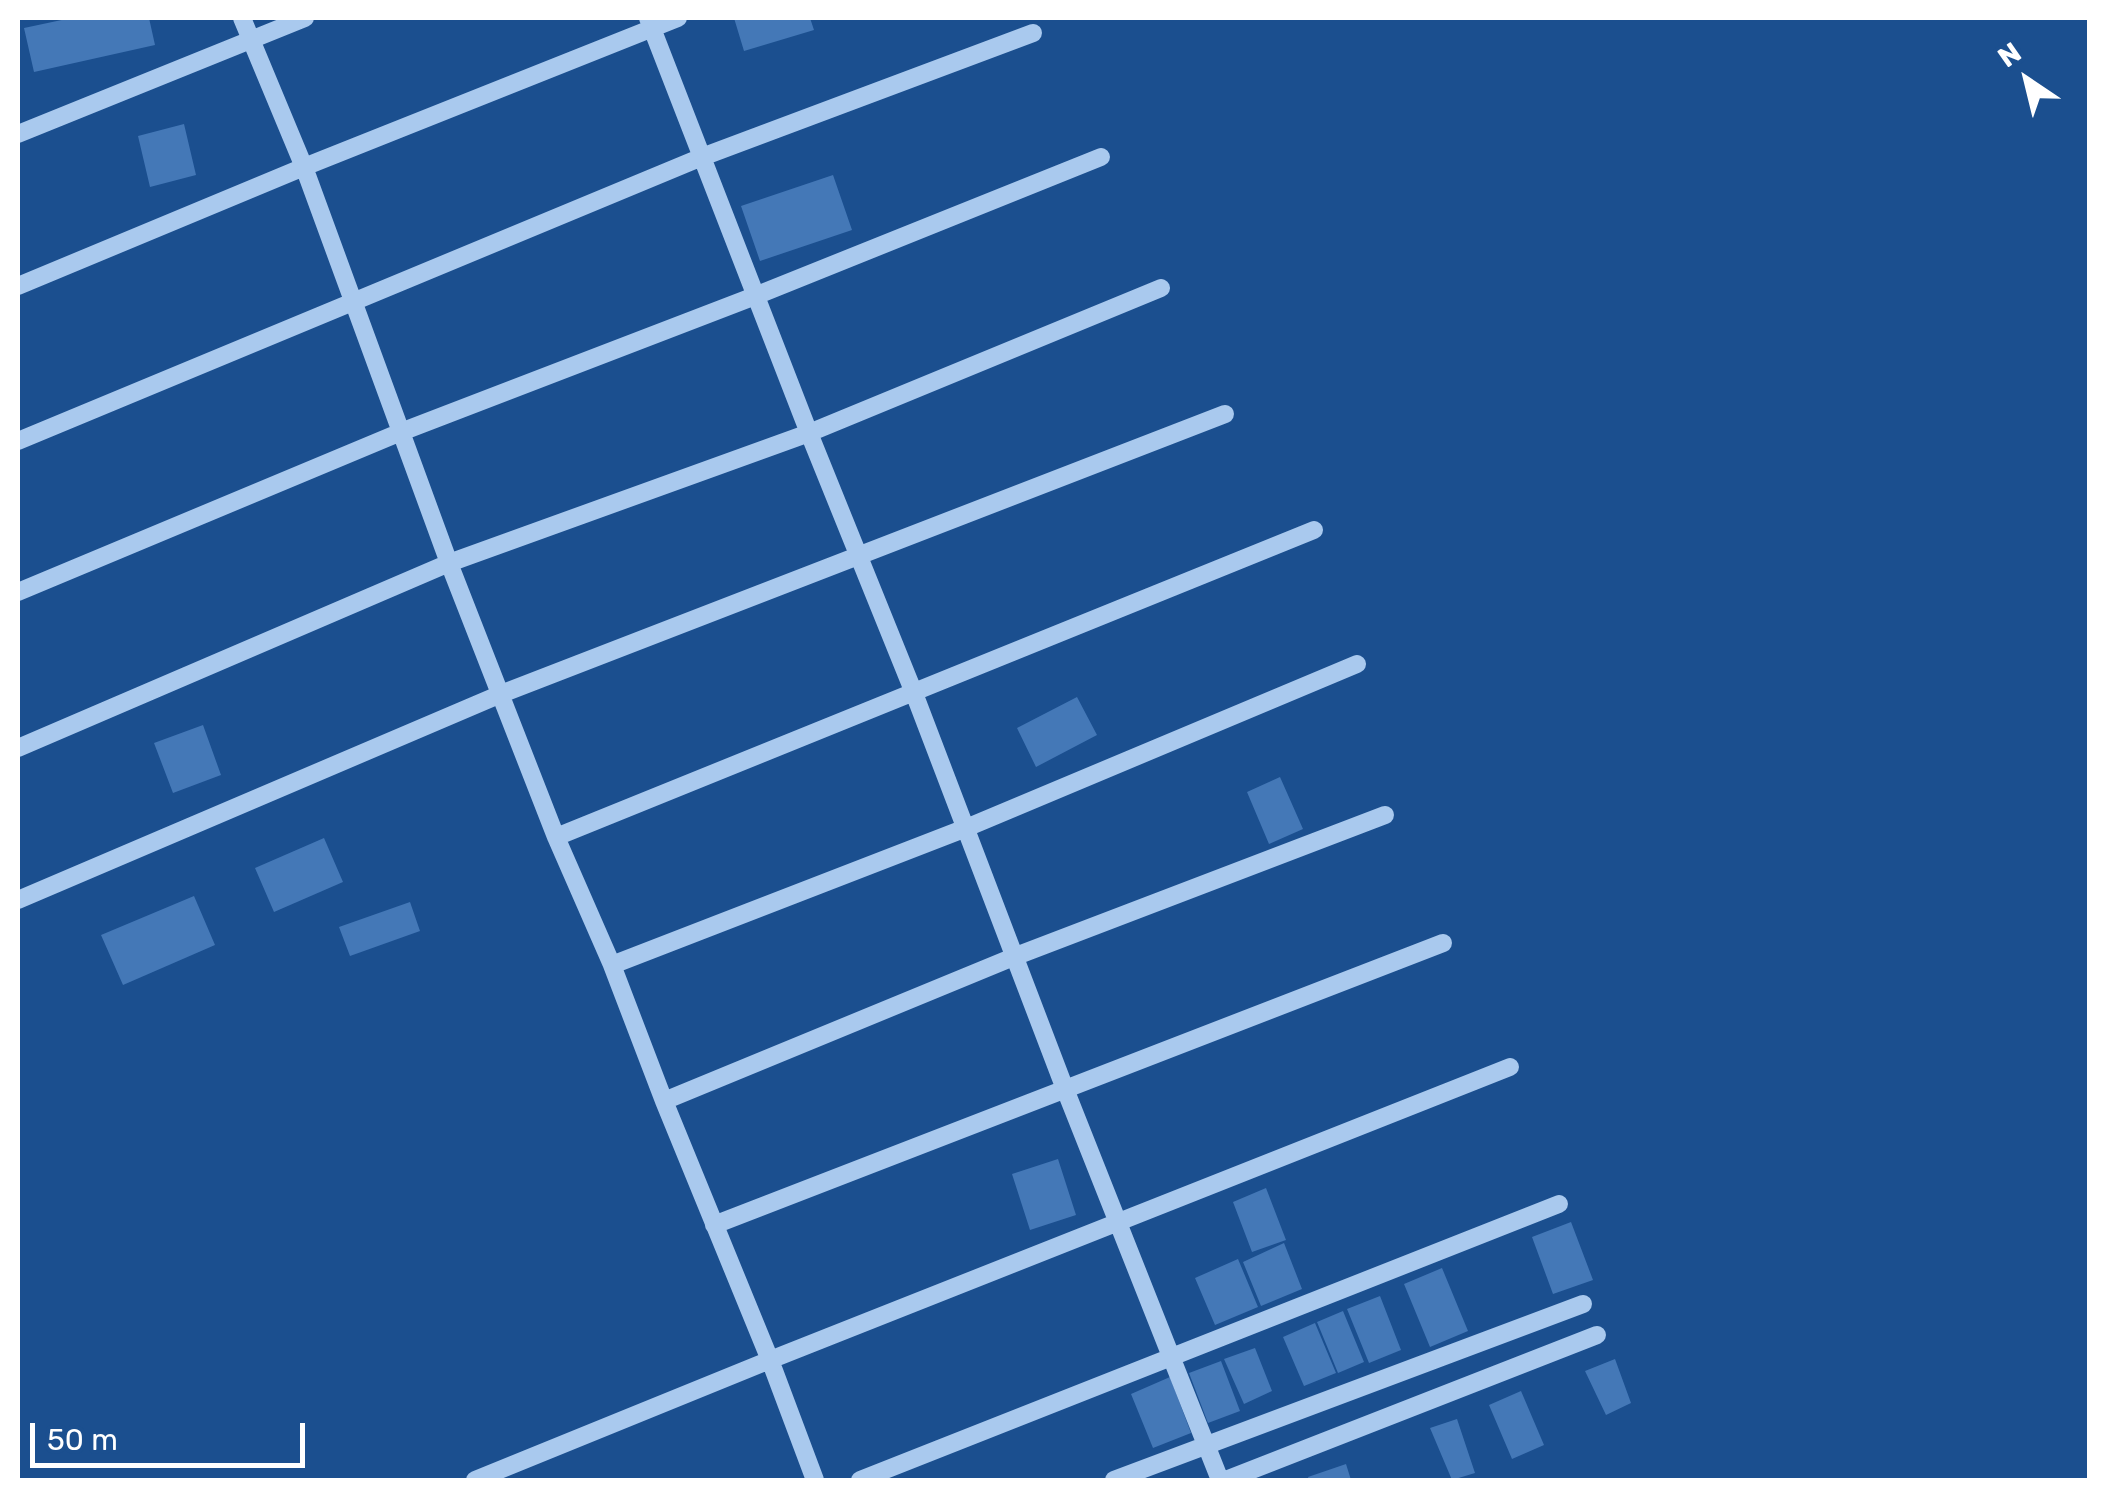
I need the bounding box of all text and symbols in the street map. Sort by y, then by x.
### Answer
north arrow [1977,30,2077,130]
text: N [1992,36,2027,74]
scale bar [35,1403,310,1465]
text: 50 m [47,1422,118,1458]

